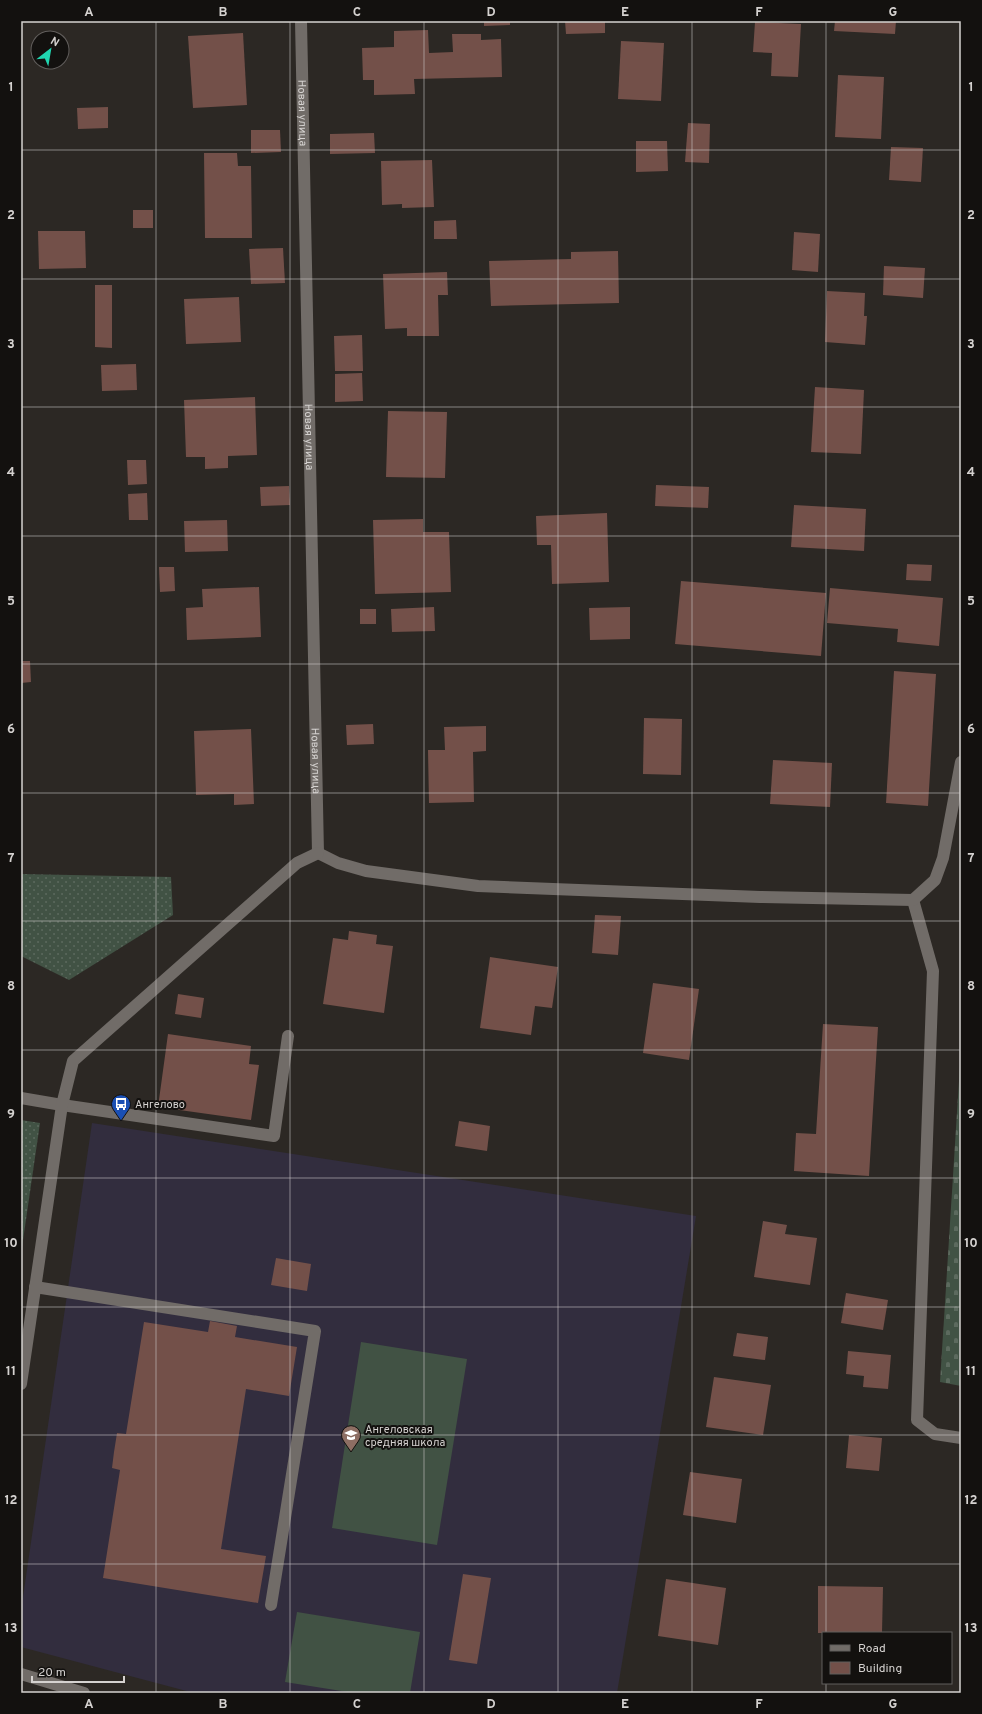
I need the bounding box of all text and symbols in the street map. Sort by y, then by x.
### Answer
text: A [84,5,94,21]
text: B [219,5,228,21]
text: C [353,5,361,21]
text: D [486,5,496,21]
text: E [621,5,629,21]
text: F [755,5,763,21]
text: G [889,5,898,21]
north arrow [30,30,70,70]
text: N [48,34,62,50]
text: 1 [8,80,14,96]
street label: Новая улица [294,80,310,147]
text: 1 [968,80,974,96]
text: 2 [7,208,15,224]
text: 2 [967,208,975,224]
text: 3 [7,337,15,353]
text: 3 [967,337,975,353]
street label: Новая улица [301,404,316,470]
text: 4 [7,465,15,481]
text: 4 [967,465,975,481]
text: 5 [7,594,15,610]
text: 5 [967,594,975,610]
text: 6 [7,722,15,738]
text: 6 [967,722,975,738]
street label: Новая улица [307,728,323,794]
text: 7 [8,851,15,867]
text: 7 [968,851,975,867]
text: 8 [7,979,15,995]
text: 8 [967,979,975,995]
bus stop icon: Ангелово [110,1093,132,1121]
place label: Ангелово [135,1098,185,1112]
text: 9 [7,1107,15,1123]
text: 9 [967,1107,975,1123]
text: 10 [4,1236,18,1252]
text: 10 [964,1236,978,1252]
text: 11 [6,1364,16,1380]
text: 11 [966,1364,976,1380]
place label: Ангеловская средняя школа [365,1423,445,1450]
school or university icon: Ангеловская средняя школа [340,1424,362,1452]
text: 12 [4,1493,18,1509]
text: 12 [964,1493,978,1509]
text: 13 [5,1621,18,1637]
text: 13 [965,1621,978,1637]
legend [822,1632,952,1684]
text: Road [858,1641,886,1657]
scale bar [32,1658,124,1684]
text: Building [858,1661,902,1677]
text: 20 m [38,1665,66,1681]
text: A [84,1697,94,1713]
text: B [219,1697,228,1713]
text: C [353,1697,361,1713]
text: D [486,1697,496,1713]
text: E [621,1697,629,1713]
text: F [755,1697,763,1713]
text: G [889,1697,898,1713]

